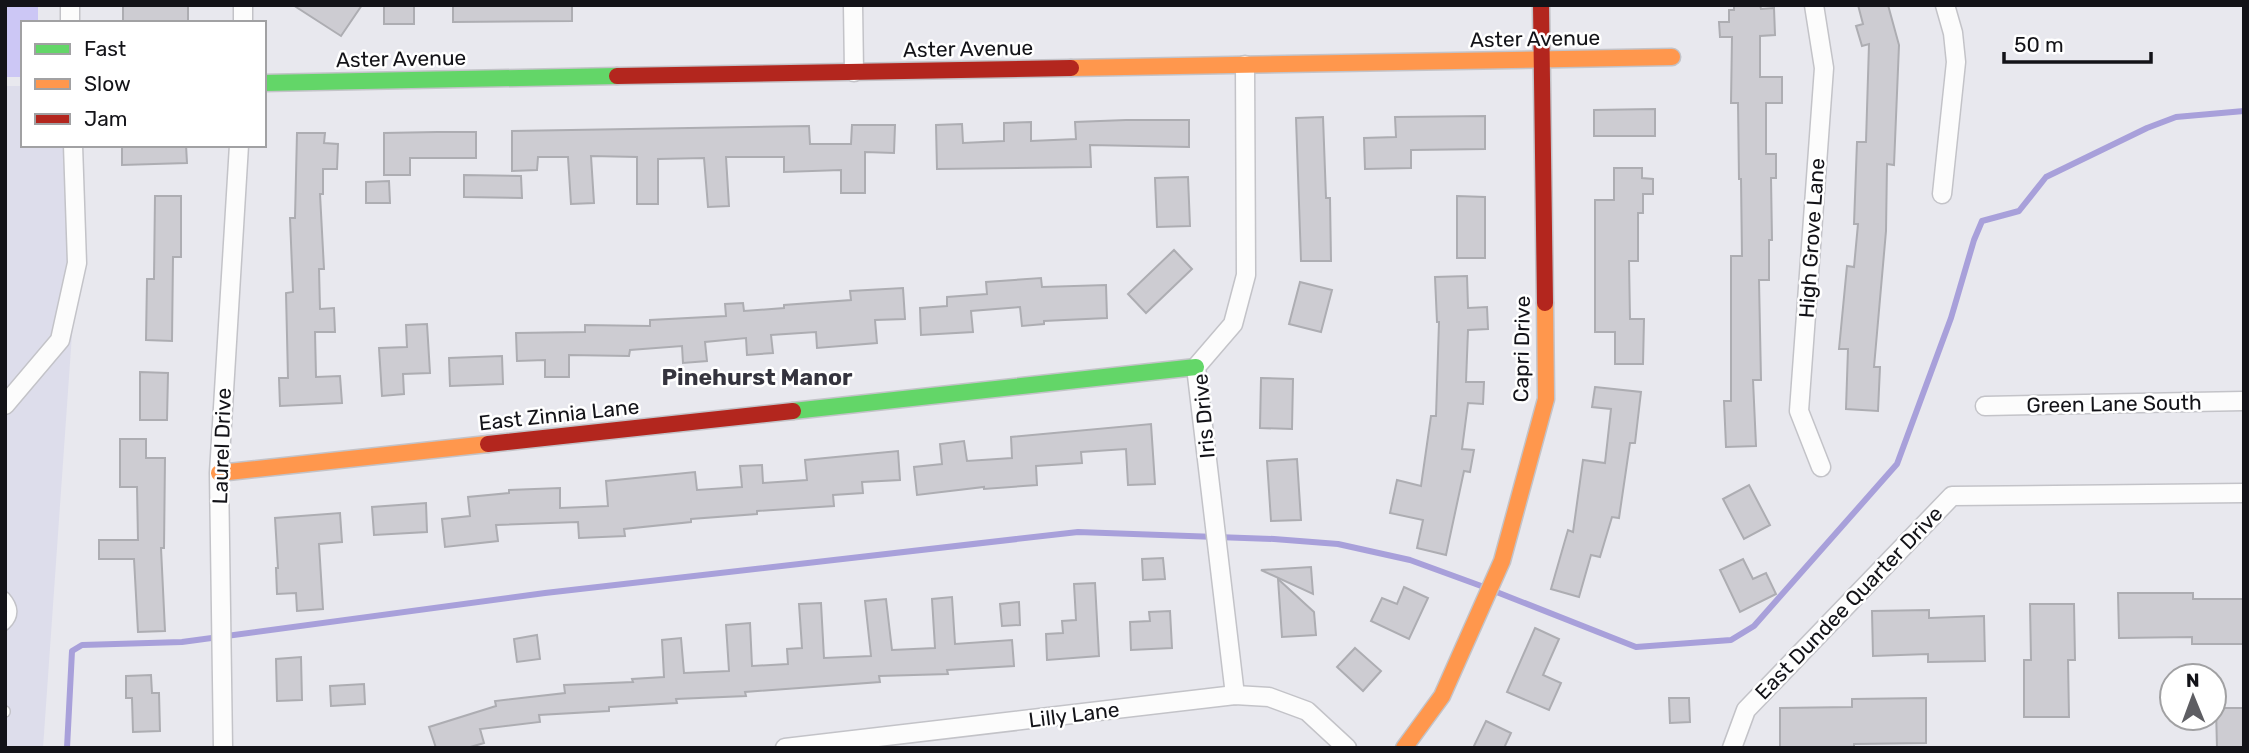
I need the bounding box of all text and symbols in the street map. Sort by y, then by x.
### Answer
legend [21,21,266,147]
scale bar [2004,21,2151,65]
street label: Aster Avenue [1470,25,1600,52]
text: 50 m [2014,32,2064,57]
street label: Aster Avenue [903,35,1033,62]
text: Fast [84,36,126,61]
street label: Aster Avenue [336,45,466,72]
text: Slow [84,71,131,96]
text: Jam [84,106,128,131]
street label: High Grove Lane [1793,157,1830,319]
street label: Capri Drive [1508,295,1535,403]
district label: Pinehurst Manor [662,363,853,391]
street label: Iris Drive [1187,373,1220,460]
street label: Laurel Drive [207,387,236,505]
street label: Green Lane South [2026,389,2202,418]
street label: East Zinnia Lane [477,394,640,435]
street label: East Dundee Quarter Drive [1750,501,1948,704]
north arrow [2158,662,2228,732]
text: N [2186,669,2200,692]
street label: Lilly Lane [1027,697,1121,732]

